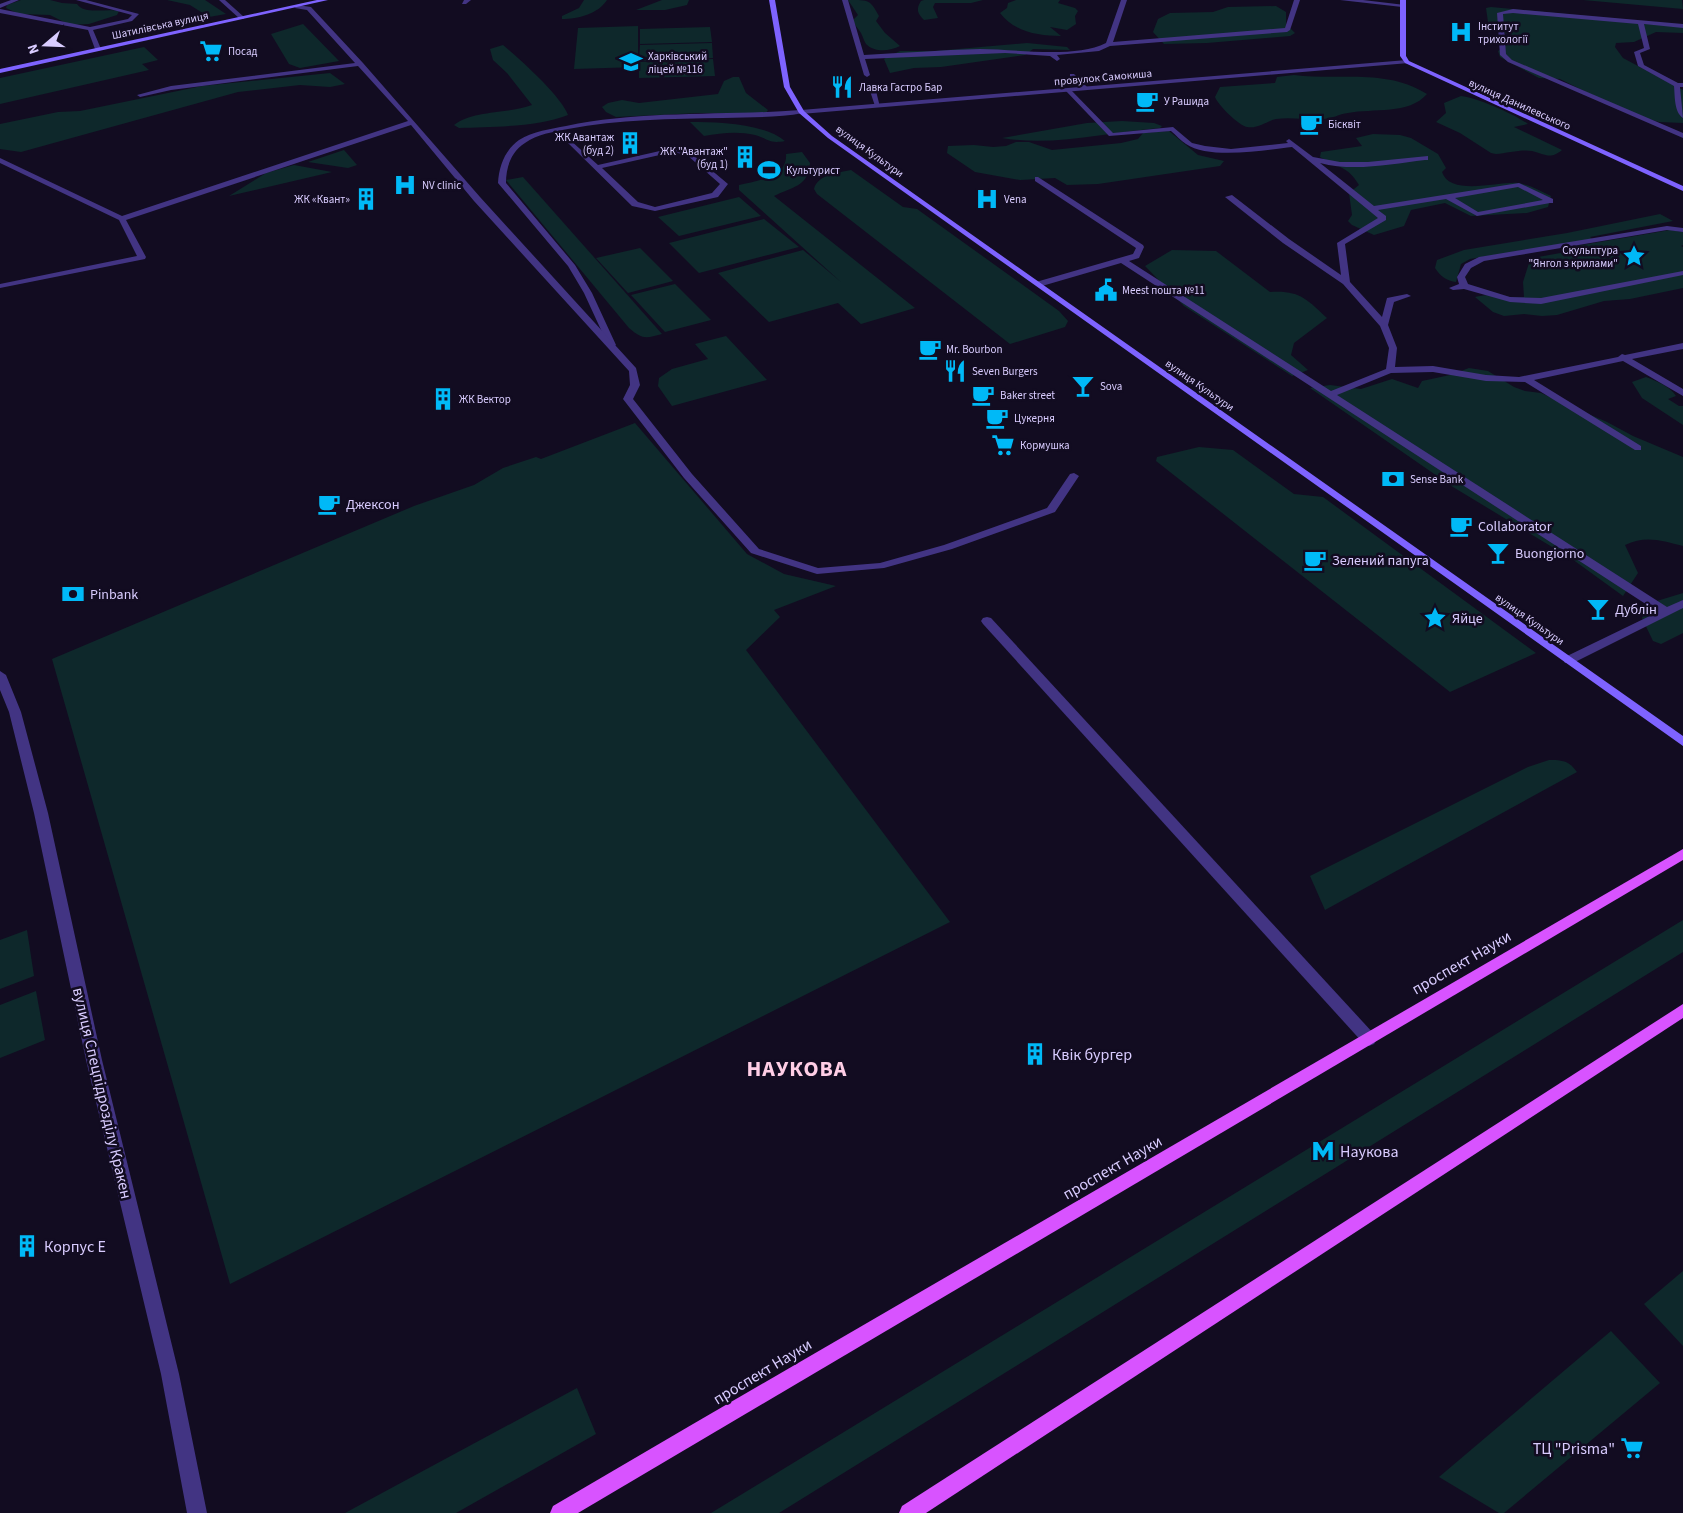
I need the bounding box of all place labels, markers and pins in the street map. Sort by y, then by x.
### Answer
hospital icon: Інститут трихології [1448,19,1474,45]
place label: Інститут трихології [1478,19,1528,47]
supermarket icon: Посад [198,38,224,64]
place label: Посад [228,44,258,59]
school or university icon: Харківський ліцей №116 [618,49,644,75]
place label: Харківський ліцей №116 [648,49,707,77]
restaurant icon: Лавка Гастро Бар [829,74,855,100]
place label: Лавка Гастро Бар [859,80,942,95]
cafe icon: У Рашида [1134,88,1160,114]
place label: У Рашида [1164,94,1209,109]
cafe icon: Бісквіт [1298,111,1324,137]
place label: Бісквіт [1328,117,1361,132]
place label: ЖК Авантаж (буд 2) [555,130,614,158]
building icon: ЖК Авантаж (буд 2) [617,130,643,156]
place label: ЖК "Авантаж" (буд 1) [660,144,728,172]
building icon: ЖК "Авантаж" (буд 1) [732,144,758,170]
sports icon: Культурист [756,157,782,183]
place label: Культурист [786,163,840,178]
hospital icon: NV clinic [392,172,418,198]
place label: NV clinic [422,178,461,193]
building icon: ЖК «Квант» [353,186,379,212]
hospital icon: Vena [974,186,1000,212]
place label: ЖК «Квант» [294,192,350,207]
place label: Vena [1004,192,1027,207]
place label: Скульптура "Янгол з крилами" [1528,243,1618,271]
place icon: Скульптура "Янгол з крилами" [1621,243,1647,269]
public building icon: Meest пошта №11 [1093,277,1119,303]
place label: Meest пошта №11 [1122,283,1205,298]
cafe icon: Mr. Bourbon [917,336,943,362]
place label: Mr. Bourbon [946,342,1002,357]
restaurant icon: Seven Burgers [942,358,968,384]
place label: Seven Burgers [972,364,1038,379]
bar icon: Sova [1070,373,1096,399]
place label: Sova [1100,379,1122,394]
cafe icon: Baker street [970,382,996,408]
building icon: ЖК Вектор [430,386,456,412]
place label: Baker street [1000,388,1055,403]
place label: ЖК Вектор [459,392,511,407]
cafe icon: Цукерня [984,405,1010,431]
place label: Цукерня [1014,411,1055,426]
supermarket icon: Кормушка [990,432,1016,458]
place label: Кормушка [1020,438,1070,453]
bank icon: Sense Bank [1380,466,1406,492]
place label: Sense Bank [1410,472,1464,487]
cafe icon: Джексон [316,491,342,517]
place label: Джексон [346,495,400,515]
cafe icon: Collaborator [1448,513,1474,539]
place label: Collaborator [1478,517,1552,537]
bar icon: Buongiorno [1485,540,1511,566]
place label: Buongiorno [1515,544,1584,564]
cafe icon: Зелений папуга [1302,547,1328,573]
place label: Зелений папуга [1332,551,1429,571]
bank icon: Pinbank [60,581,86,607]
place label: Pinbank [90,585,138,605]
bar icon: Дублін [1585,596,1611,622]
place label: Дублін [1615,600,1657,620]
place icon: Яйце [1422,605,1448,631]
place label: Яйце [1452,609,1483,629]
building icon: Квік бургер [1022,1041,1048,1067]
place label: Квік бургер [1052,1044,1132,1066]
metro station icon: Наукова [1310,1138,1336,1164]
place label: Наукова [1340,1141,1398,1163]
building icon: Корпус E [14,1233,40,1259]
place label: Корпус E [44,1236,106,1258]
supermarket icon: ТЦ "Prisma" [1619,1435,1645,1461]
place label: ТЦ "Prisma" [1533,1438,1615,1460]

